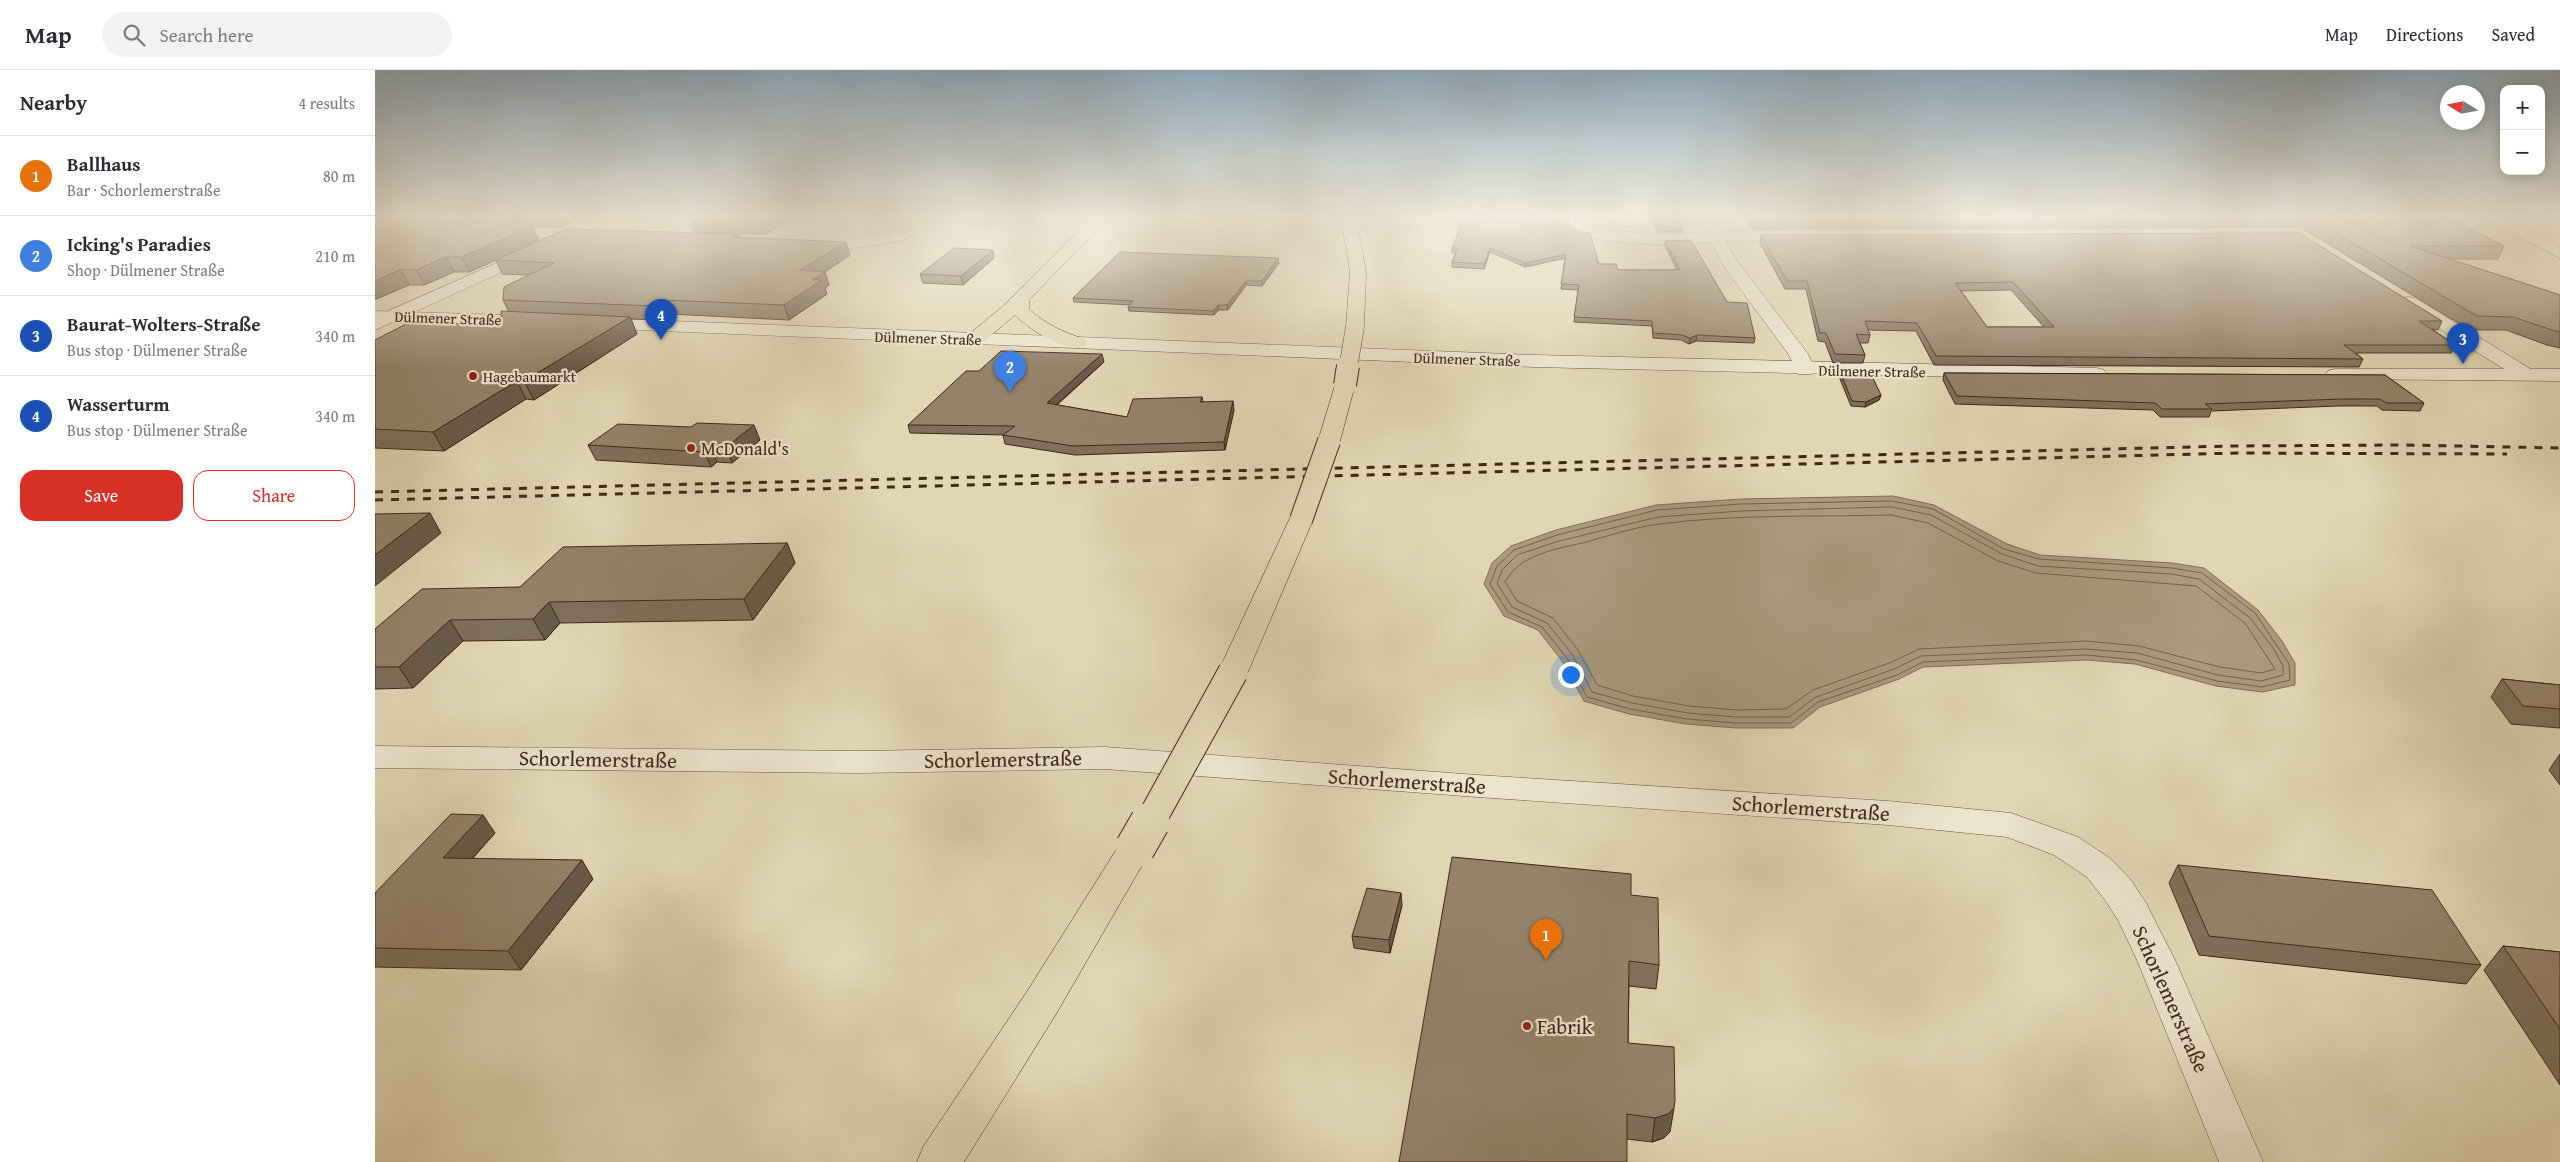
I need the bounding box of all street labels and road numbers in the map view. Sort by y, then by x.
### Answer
street label: Dülmener Straße [394,306,502,330]
street label: Dülmener Straße [874,326,982,350]
street label: Dülmener Straße [1413,347,1521,371]
street label: Dülmener Straße [1818,360,1926,382]
street label: Schorlemerstraße [519,742,677,776]
street label: Schorlemerstraße [924,742,1082,776]
street label: Schorlemerstraße [1327,760,1487,802]
street label: Schorlemerstraße [1731,787,1891,829]
street label: Schorlemerstraße [2125,920,2217,1078]

